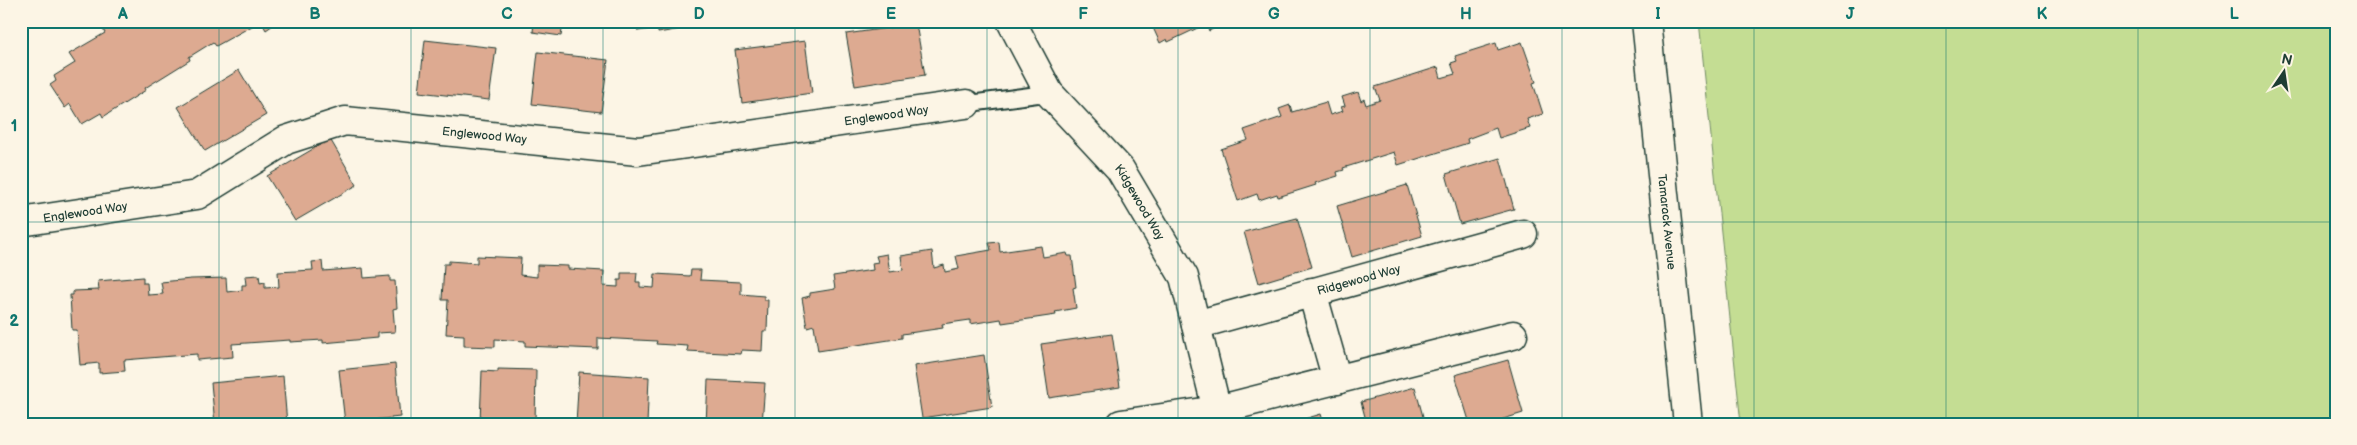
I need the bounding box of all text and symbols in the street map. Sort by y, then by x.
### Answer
text: A [117,5,128,24]
text: B [309,5,321,24]
text: C [501,5,513,24]
text: D [693,5,705,24]
text: E [886,5,896,24]
text: F [1078,5,1088,24]
text: G [1268,5,1280,24]
text: H [1460,5,1472,24]
text: I [1655,5,1661,24]
text: J [1846,5,1855,24]
text: K [2037,5,2048,24]
text: L [2229,5,2239,24]
north arrow [2260,48,2310,98]
text: N [2280,50,2294,69]
street label: Englewood Way [843,102,930,129]
text: 1 [11,117,17,136]
street label: Englewood Way [441,124,528,148]
street label: Kidgewood Way [1111,161,1168,243]
street label: Tamarack Avenue [1654,173,1679,271]
street label: Englewood Way [42,199,129,227]
street label: Ridgewood Way [1315,261,1403,299]
text: 2 [9,312,19,331]

